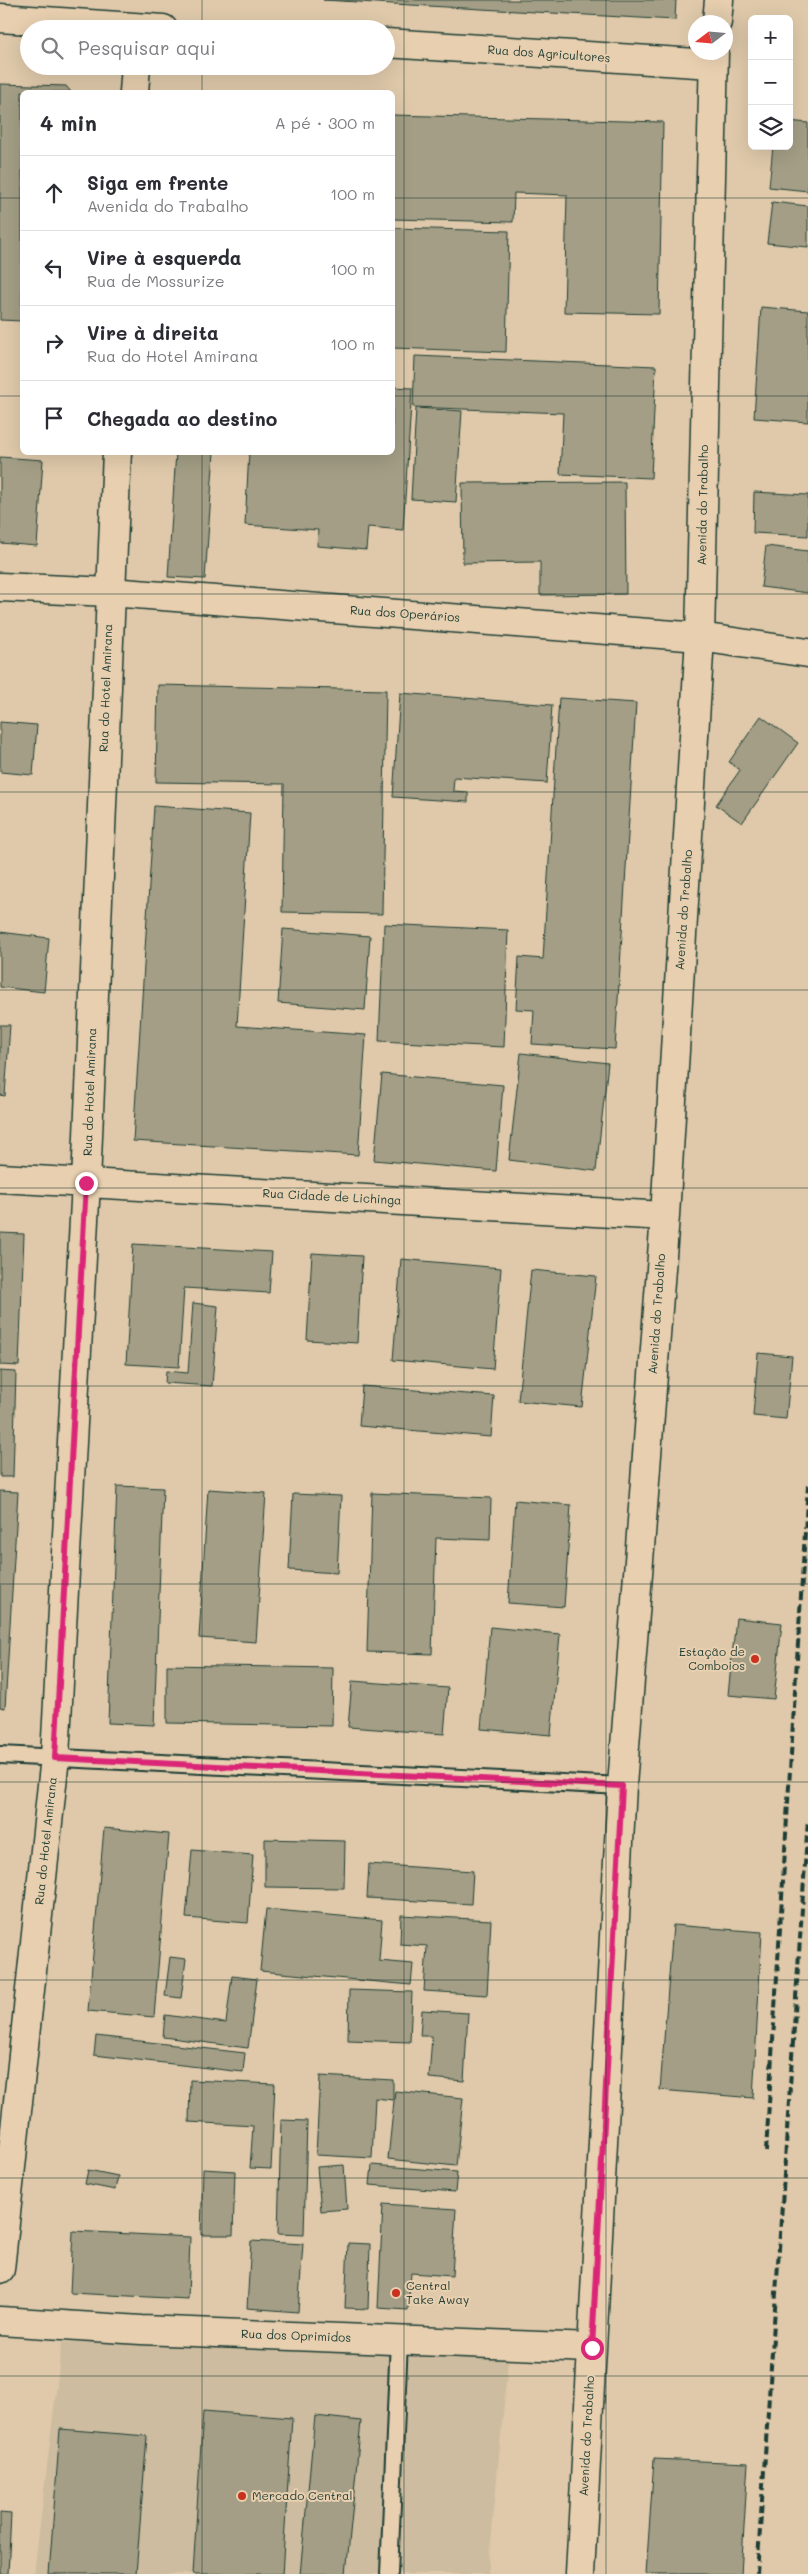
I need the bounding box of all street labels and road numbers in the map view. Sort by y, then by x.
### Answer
street label: Rua dos Agricultores [487,41,611,65]
street label: Avenida do Trabalho [693,444,711,566]
street label: Rua dos Operários [349,601,461,625]
street label: Rua do Hotel Amirana [95,623,115,752]
street label: Avenida do Trabalho [671,849,695,971]
street label: Rua do Hotel Amirana [79,1027,99,1156]
street label: Rua Cidade de Lichinga [262,1184,402,1208]
street label: Avenida do Trabalho [644,1253,668,1375]
street label: Rua do Hotel Amirana [30,1776,60,1906]
street label: Rua dos Oprimidos [241,2325,352,2345]
street label: Avenida do Trabalho [575,2375,597,2497]

